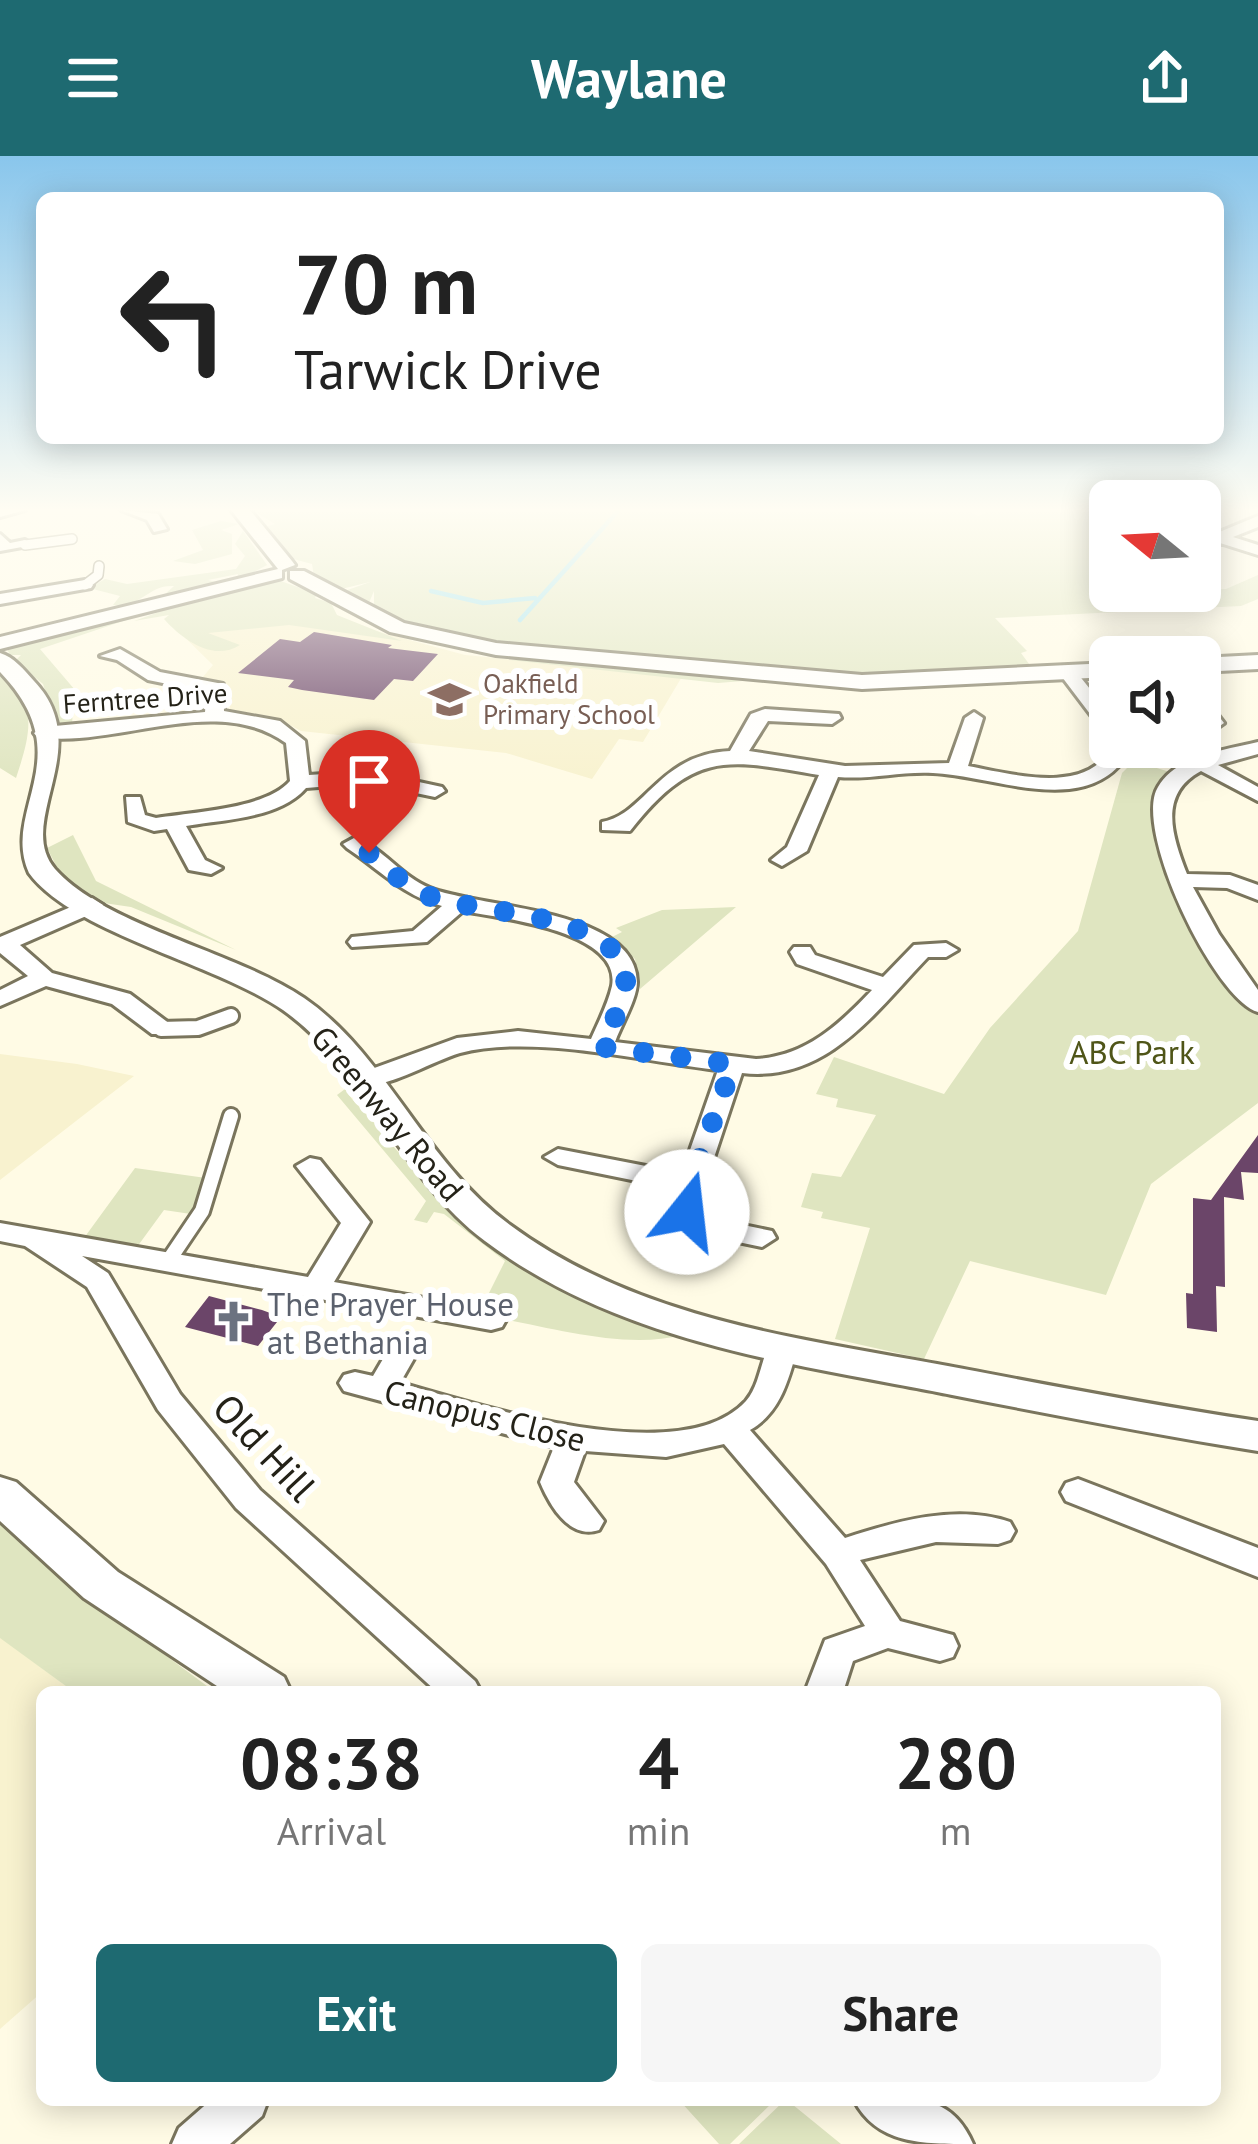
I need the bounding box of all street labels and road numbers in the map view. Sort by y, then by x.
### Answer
street label: Ferntree Drive [62,675,228,721]
street label: Greenway Road [302,1016,474,1210]
street label: Canopus Close [380,1369,590,1461]
street label: Old Hill [202,1382,328,1512]

